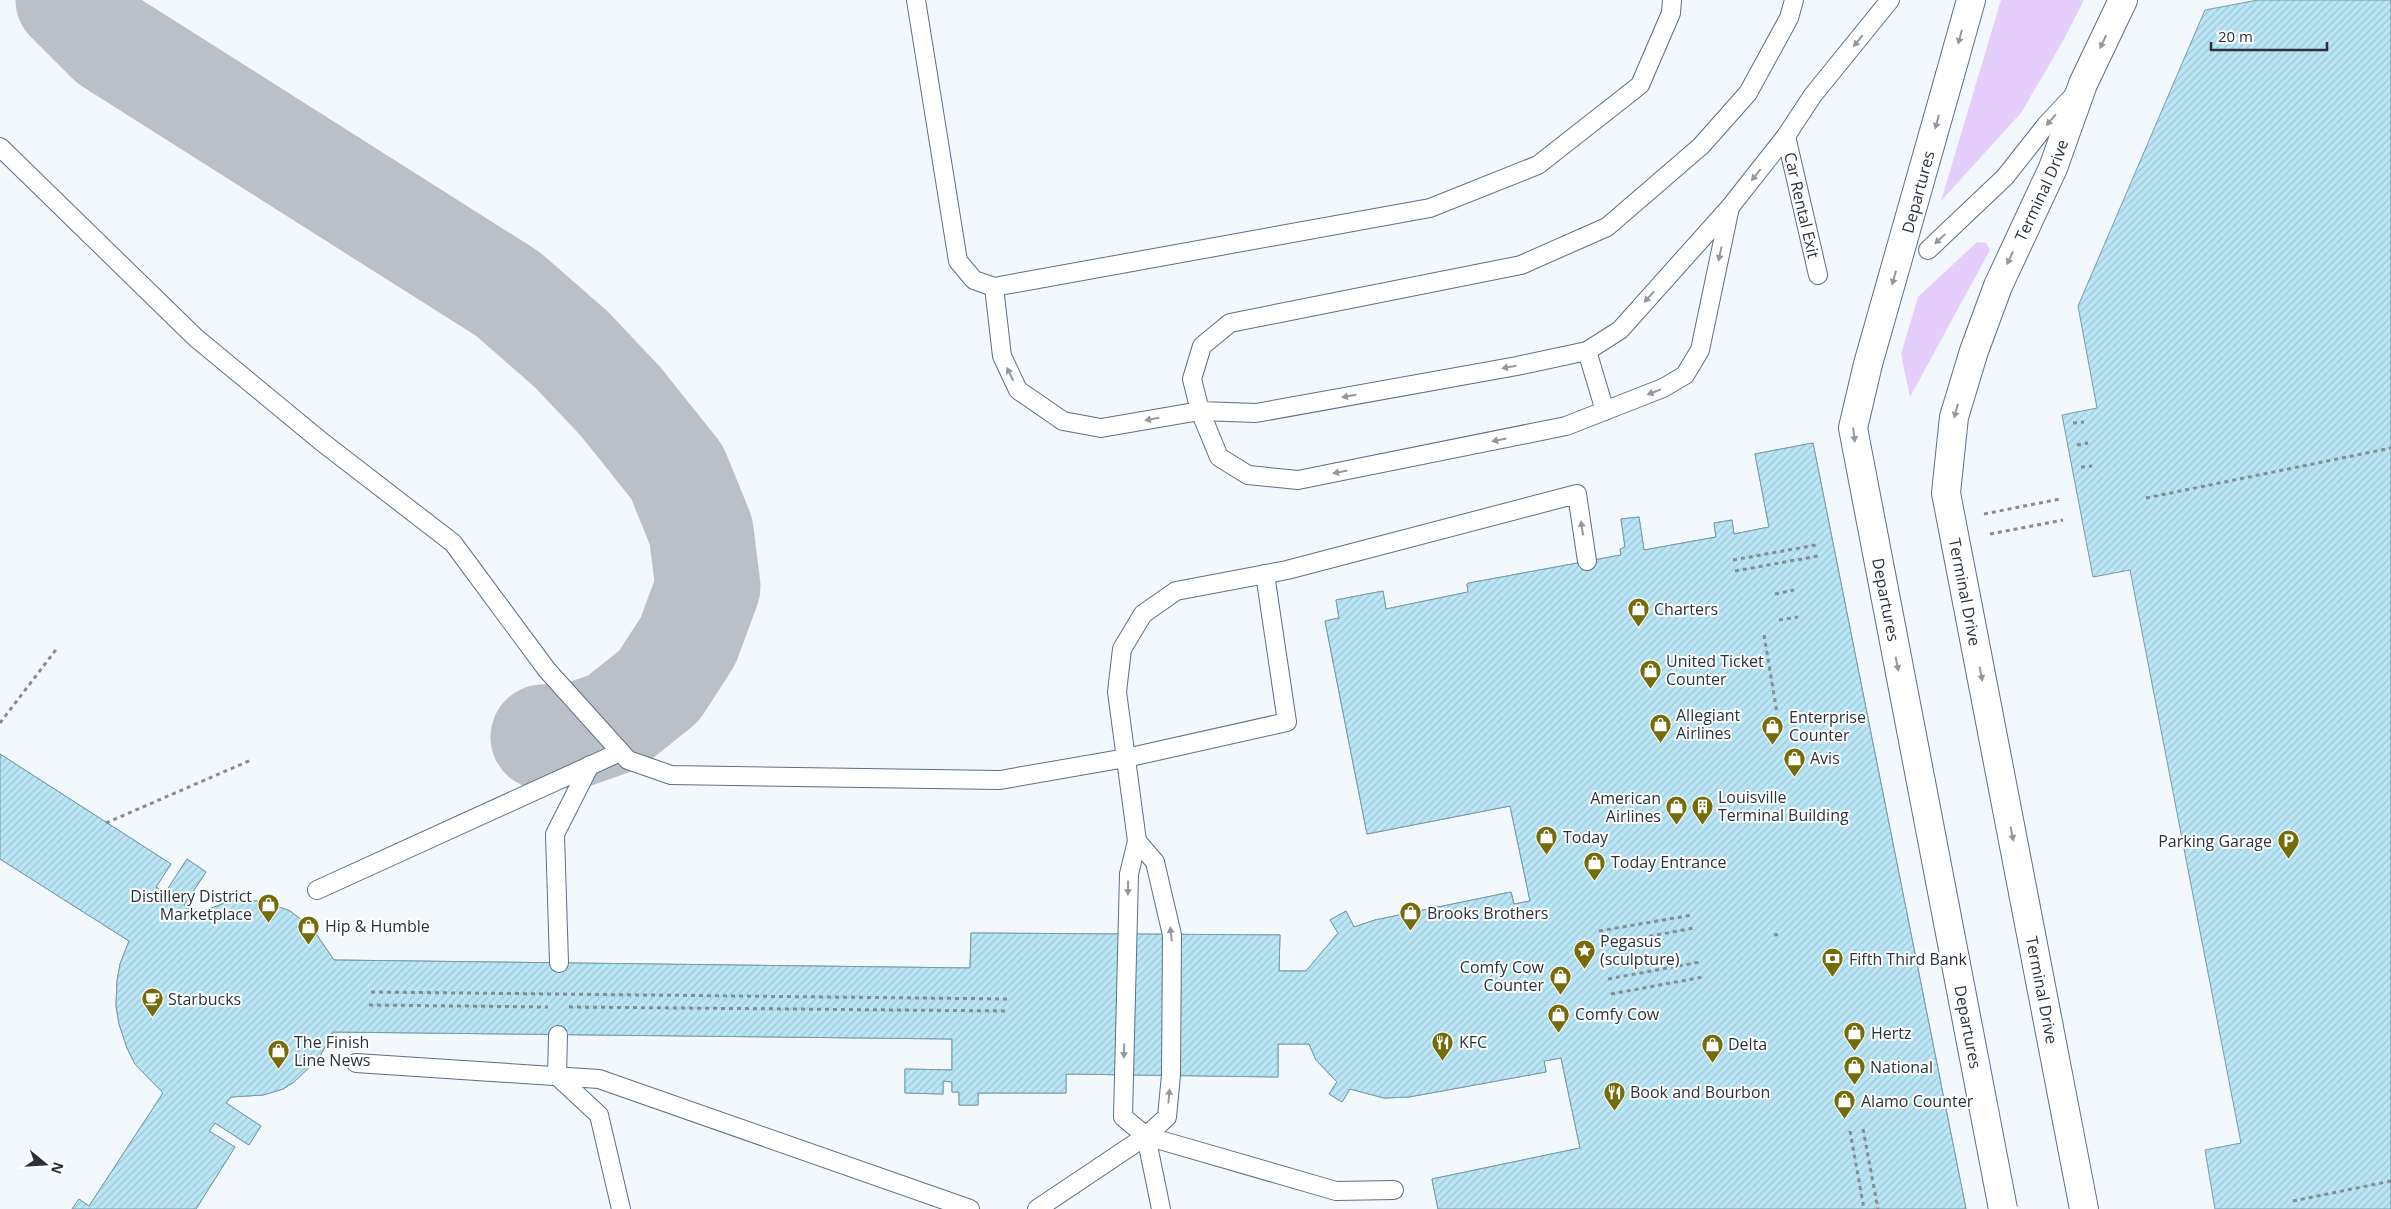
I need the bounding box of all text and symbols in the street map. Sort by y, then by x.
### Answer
scale bar [2211,20,2327,52]
text: 20 m [2218,26,2253,46]
one-way arrow [1956,30,1964,45]
one-way arrow [1852,34,1863,47]
one-way arrow [2099,35,2107,49]
one-way arrow [1933,114,1941,129]
one-way arrow [2045,114,2056,127]
street label: Terminal Drive [2009,136,2073,245]
street label: Departures [1896,148,1940,236]
street label: Car Rental Exit [1779,150,1825,261]
one-way arrow [1750,168,1761,181]
one-way arrow [1934,233,1946,245]
one-way arrow [1716,247,1724,262]
one-way arrow [2006,251,2014,265]
one-way arrow [1889,271,1897,286]
one-way arrow [1643,291,1655,303]
one-way arrow [1501,364,1517,372]
one-way arrow [1006,367,1014,381]
one-way arrow [1646,388,1661,396]
one-way arrow [1341,393,1357,401]
one-way arrow [1952,403,1960,419]
one-way arrow [1143,416,1159,424]
one-way arrow [1851,427,1859,443]
one-way arrow [1491,436,1507,444]
one-way arrow [1331,468,1347,476]
one-way arrow [1578,519,1586,535]
street label: Terminal Drive [1944,536,1986,648]
street label: Departures [1867,556,1905,643]
shop icon: Charters [1626,597,1650,628]
place label: Charters [1654,598,1718,620]
place label: United Ticket Counter [1666,650,1764,690]
one-way arrow [1893,656,1901,671]
shop icon: United Ticket Counter [1638,658,1662,689]
one-way arrow [1978,667,1986,683]
place label: Allegiant Airlines [1676,704,1741,744]
place label: Enterprise Counter [1789,706,1866,746]
shop icon: Allegiant Airlines [1648,712,1672,743]
shop icon: Enterprise Counter [1761,714,1785,745]
shop icon: Avis [1782,746,1806,777]
place label: Avis [1810,747,1840,769]
place label: Louisville Terminal Building [1718,786,1849,826]
place label: American Airlines [1590,787,1661,827]
building icon: Louisville Terminal Building [1690,794,1714,825]
shop icon: American Airlines [1665,795,1689,826]
shop icon: Today [1535,825,1559,856]
place label: Today [1563,826,1609,848]
one-way arrow [2009,826,2017,842]
parking icon: Parking Garage [2276,829,2300,860]
place label: Parking Garage [2158,830,2272,852]
shop icon: Today Entrance [1583,850,1607,881]
place label: Today Entrance [1611,851,1727,873]
one-way arrow [1124,881,1132,897]
place label: Distillery District Marketplace [130,885,252,925]
shop icon: Distillery District Marketplace [256,893,280,924]
shop icon: Brooks Brothers [1399,901,1423,932]
place label: Brooks Brothers [1427,902,1548,924]
shop icon: Hip & Humble [297,914,321,945]
place label: Hip & Humble [325,915,430,937]
one-way arrow [1167,926,1175,942]
place label: Pegasus (sculpture) [1600,930,1680,970]
street label: Terminal Drive [2021,934,2063,1046]
place icon: Pegasus (sculpture) [1572,938,1596,969]
bank icon: Fifth Third Bank [1821,947,1845,978]
place label: Fifth Third Bank [1849,948,1968,970]
place label: Comfy Cow Counter [1460,956,1545,996]
shop icon: Comfy Cow Counter [1548,964,1572,995]
street label: Departures [1949,983,1987,1070]
cafe icon: Starbucks [140,987,164,1018]
place label: Starbucks [168,988,241,1010]
shop icon: Comfy Cow [1547,1002,1571,1033]
place label: Comfy Cow [1575,1003,1660,1025]
shop icon: Hertz [1843,1021,1867,1052]
place label: Hertz [1871,1022,1912,1044]
restaurant icon: KFC [1431,1030,1455,1061]
place label: The Finish Line News [294,1031,370,1071]
place label: KFC [1459,1031,1487,1053]
shop icon: Delta [1700,1032,1724,1063]
place label: Delta [1728,1033,1767,1055]
shop icon: The Finish Line News [266,1039,290,1070]
one-way arrow [1119,1043,1127,1059]
shop icon: National [1842,1055,1866,1086]
place label: National [1870,1056,1933,1078]
restaurant icon: Book and Bourbon [1602,1080,1626,1111]
place label: Book and Bourbon [1630,1081,1770,1103]
one-way arrow [1165,1088,1173,1104]
shop icon: Alamo Counter [1833,1089,1857,1120]
place label: Alamo Counter [1861,1090,1974,1112]
north arrow [20,1139,70,1189]
text: N [47,1160,69,1177]

